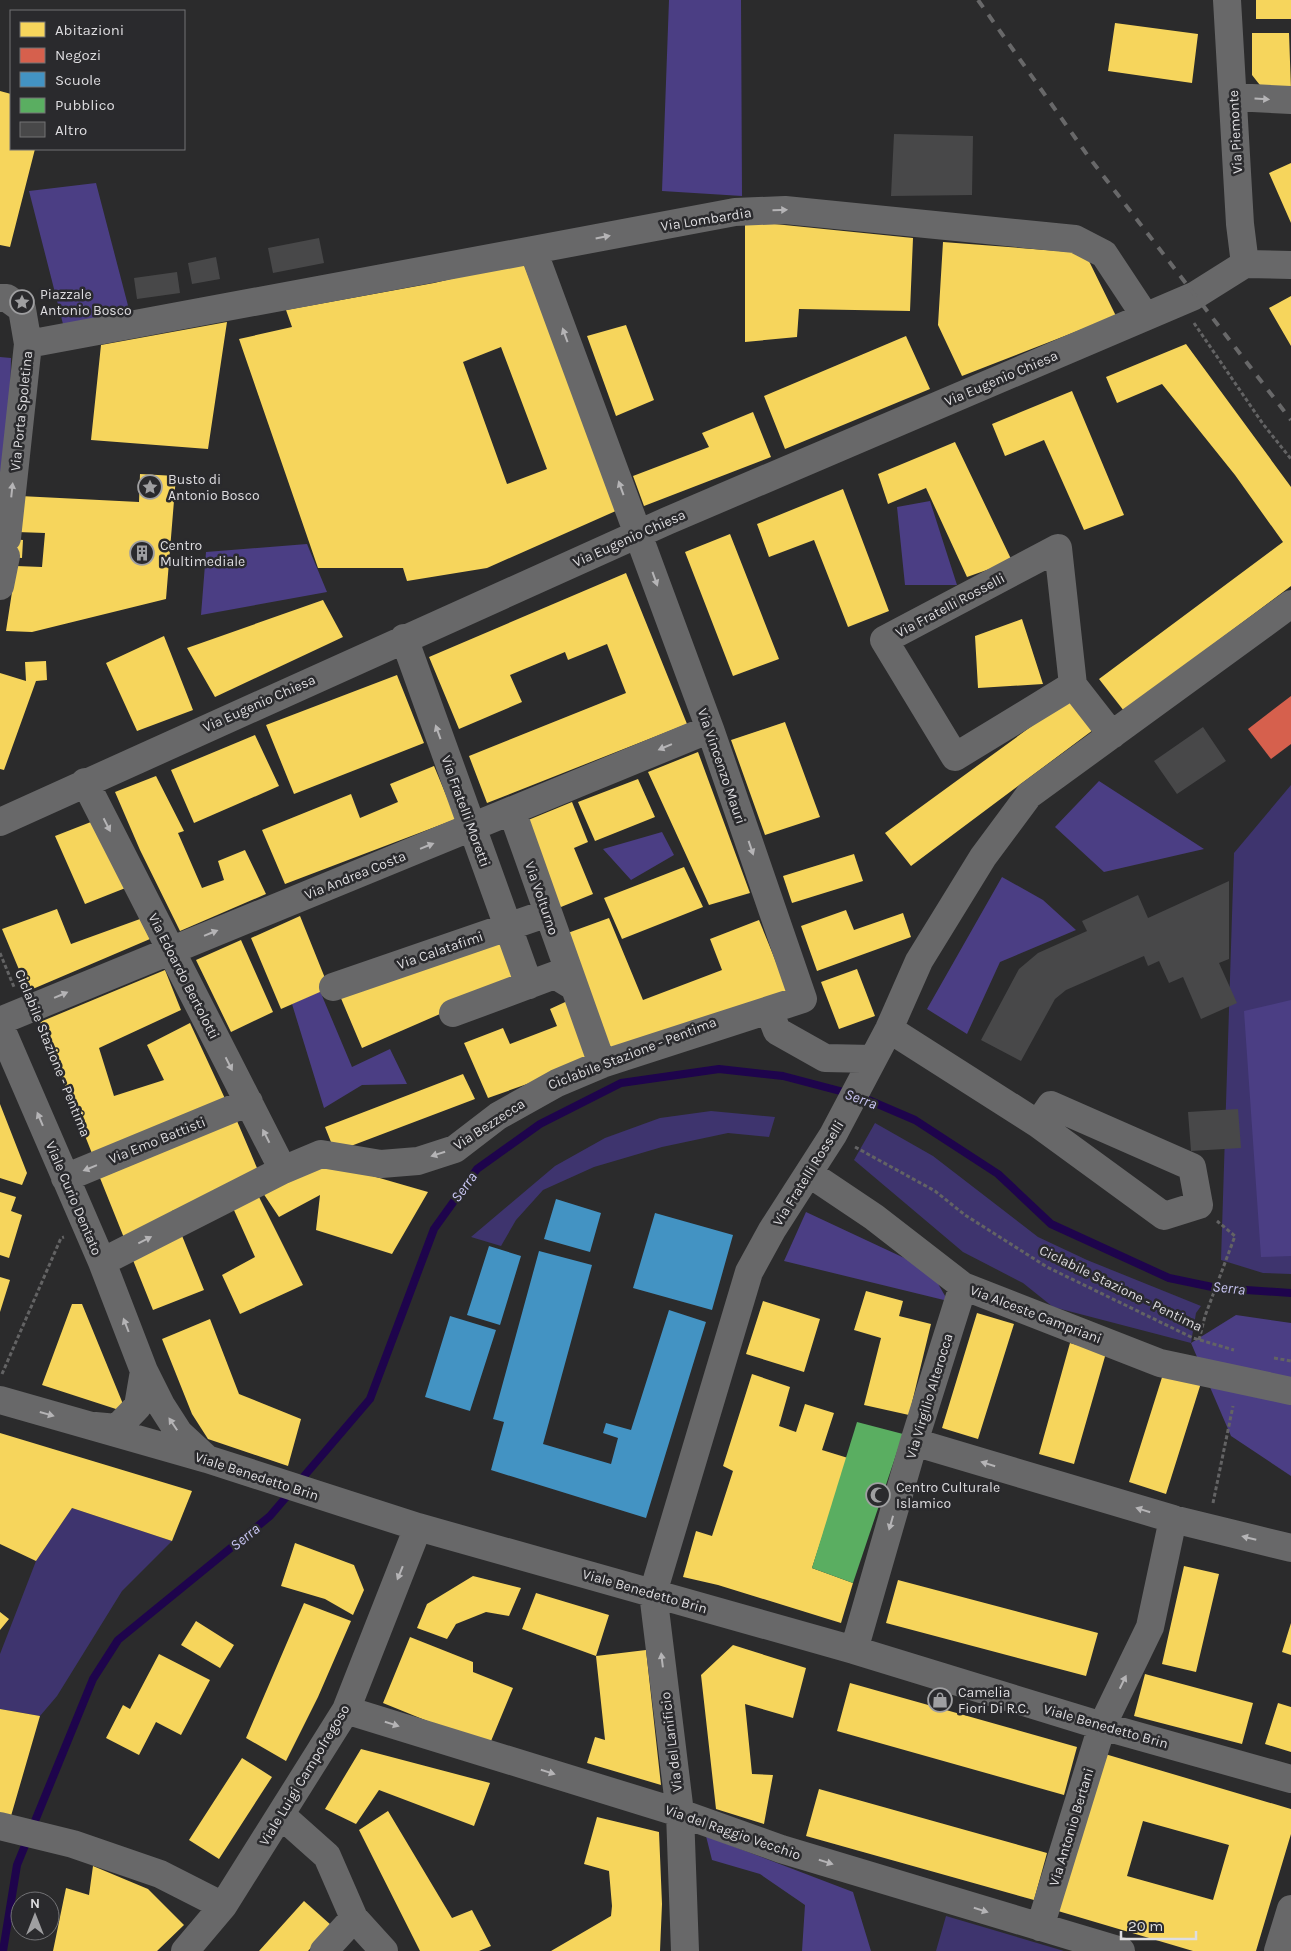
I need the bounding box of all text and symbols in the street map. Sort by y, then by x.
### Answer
legend [10,10,185,150]
text: Abitazioni [55,21,124,39]
text: Negozi [55,46,101,64]
text: Scuole [55,71,101,89]
street label: Via Piemonte [1225,90,1246,174]
one-way arrow [1254,95,1270,103]
text: Pubblico [55,96,115,114]
text: Altro [55,121,87,139]
street label: Via Lombardia [660,204,753,235]
one-way arrow [772,206,788,214]
one-way arrow [595,232,611,240]
place label: Piazzale Antonio Bosco [40,286,132,319]
place icon: Piazzale Antonio Bosco [9,289,35,315]
one-way arrow [561,328,568,343]
street label: Via Eugenio Chiesa [942,347,1060,410]
street label: Via Porta Spoletina [7,350,36,472]
place label: Busto di Antonio Bosco [168,471,260,504]
place icon: Busto di Antonio Bosco [137,474,163,500]
one-way arrow [617,480,625,495]
one-way arrow [9,482,17,498]
street label: Via Eugenio Chiesa [570,506,688,571]
place label: Centro Multimediale [160,537,245,570]
building icon: Centro Multimediale [129,540,155,566]
street label: Via Fratelli Rosselli [893,570,1008,641]
one-way arrow [651,572,659,587]
street label: Via Eugenio Chiesa [200,671,318,736]
street label: Via Vincenzo Mauri [694,706,749,826]
one-way arrow [434,724,442,739]
one-way arrow [658,744,672,752]
street label: Via Fratelli Moretti [437,753,494,869]
one-way arrow [103,818,111,833]
one-way arrow [747,840,755,855]
one-way arrow [420,841,434,849]
street label: Via Andrea Costa [302,847,408,904]
street label: Via Volturno [521,859,562,937]
street label: Via Edoardo Bertolotti [144,910,223,1042]
street label: Via Calatafimi [395,928,486,973]
one-way arrow [204,929,219,937]
street label: Ciclabile Stazione - Pentima [11,967,94,1139]
one-way arrow [54,991,68,999]
street label: Ciclabile Stazione - Pentima [545,1013,719,1094]
one-way arrow [225,1056,233,1071]
water label: Serra [842,1085,880,1113]
street label: Via Bezzecca [450,1095,528,1154]
one-way arrow [35,1112,43,1126]
street label: Via Emo Battisti [106,1113,208,1168]
street label: Via Fratelli Rosselli [769,1117,848,1229]
one-way arrow [262,1129,270,1144]
street label: Viale Curio Dentato [42,1139,105,1258]
one-way arrow [430,1151,445,1158]
one-way arrow [83,1164,97,1172]
water label: Serra [447,1168,481,1206]
one-way arrow [138,1236,152,1244]
street label: Ciclabile Stazione - Pentima [1037,1242,1205,1335]
water label: Serra [1212,1277,1246,1299]
street label: Via Alceste Campriani [968,1281,1104,1347]
one-way arrow [122,1317,130,1332]
street label: Via Virgilio Alterocca [902,1331,957,1461]
one-way arrow [39,1410,54,1418]
one-way arrow [168,1417,178,1431]
street label: Viale Benedetto Brin [193,1448,321,1505]
one-way arrow [980,1460,995,1468]
place label: Centro Culturale Islamico [896,1479,1000,1512]
mosque icon: Centro Culturale Islamico [865,1482,891,1508]
one-way arrow [1136,1506,1151,1514]
one-way arrow [887,1515,895,1530]
water label: Serra [227,1520,263,1554]
one-way arrow [1242,1534,1257,1542]
one-way arrow [396,1565,403,1580]
street label: Viale Benedetto Brin [580,1566,709,1617]
one-way arrow [658,1652,666,1668]
one-way arrow [1119,1675,1127,1690]
place label: Camelia Fiori Di R.C. [958,1684,1029,1717]
shop icon: Camelia Fiori Di R.C. [927,1687,953,1713]
street label: Via del Lanificio [657,1691,686,1793]
street label: Viale Benedetto Brin [1041,1701,1170,1752]
street label: Viale Luigi Campofregoso [256,1702,353,1849]
one-way arrow [385,1721,400,1728]
street label: Via Antonio Bertani [1045,1766,1098,1888]
one-way arrow [540,1769,555,1776]
street label: Via del Raggio Vecchio [663,1801,803,1864]
one-way arrow [818,1859,833,1867]
north arrow [10,1891,60,1941]
text: N [30,1895,40,1912]
one-way arrow [974,1906,989,1914]
scale bar [1121,1908,1196,1940]
text: 20 m [1128,1917,1163,1935]

